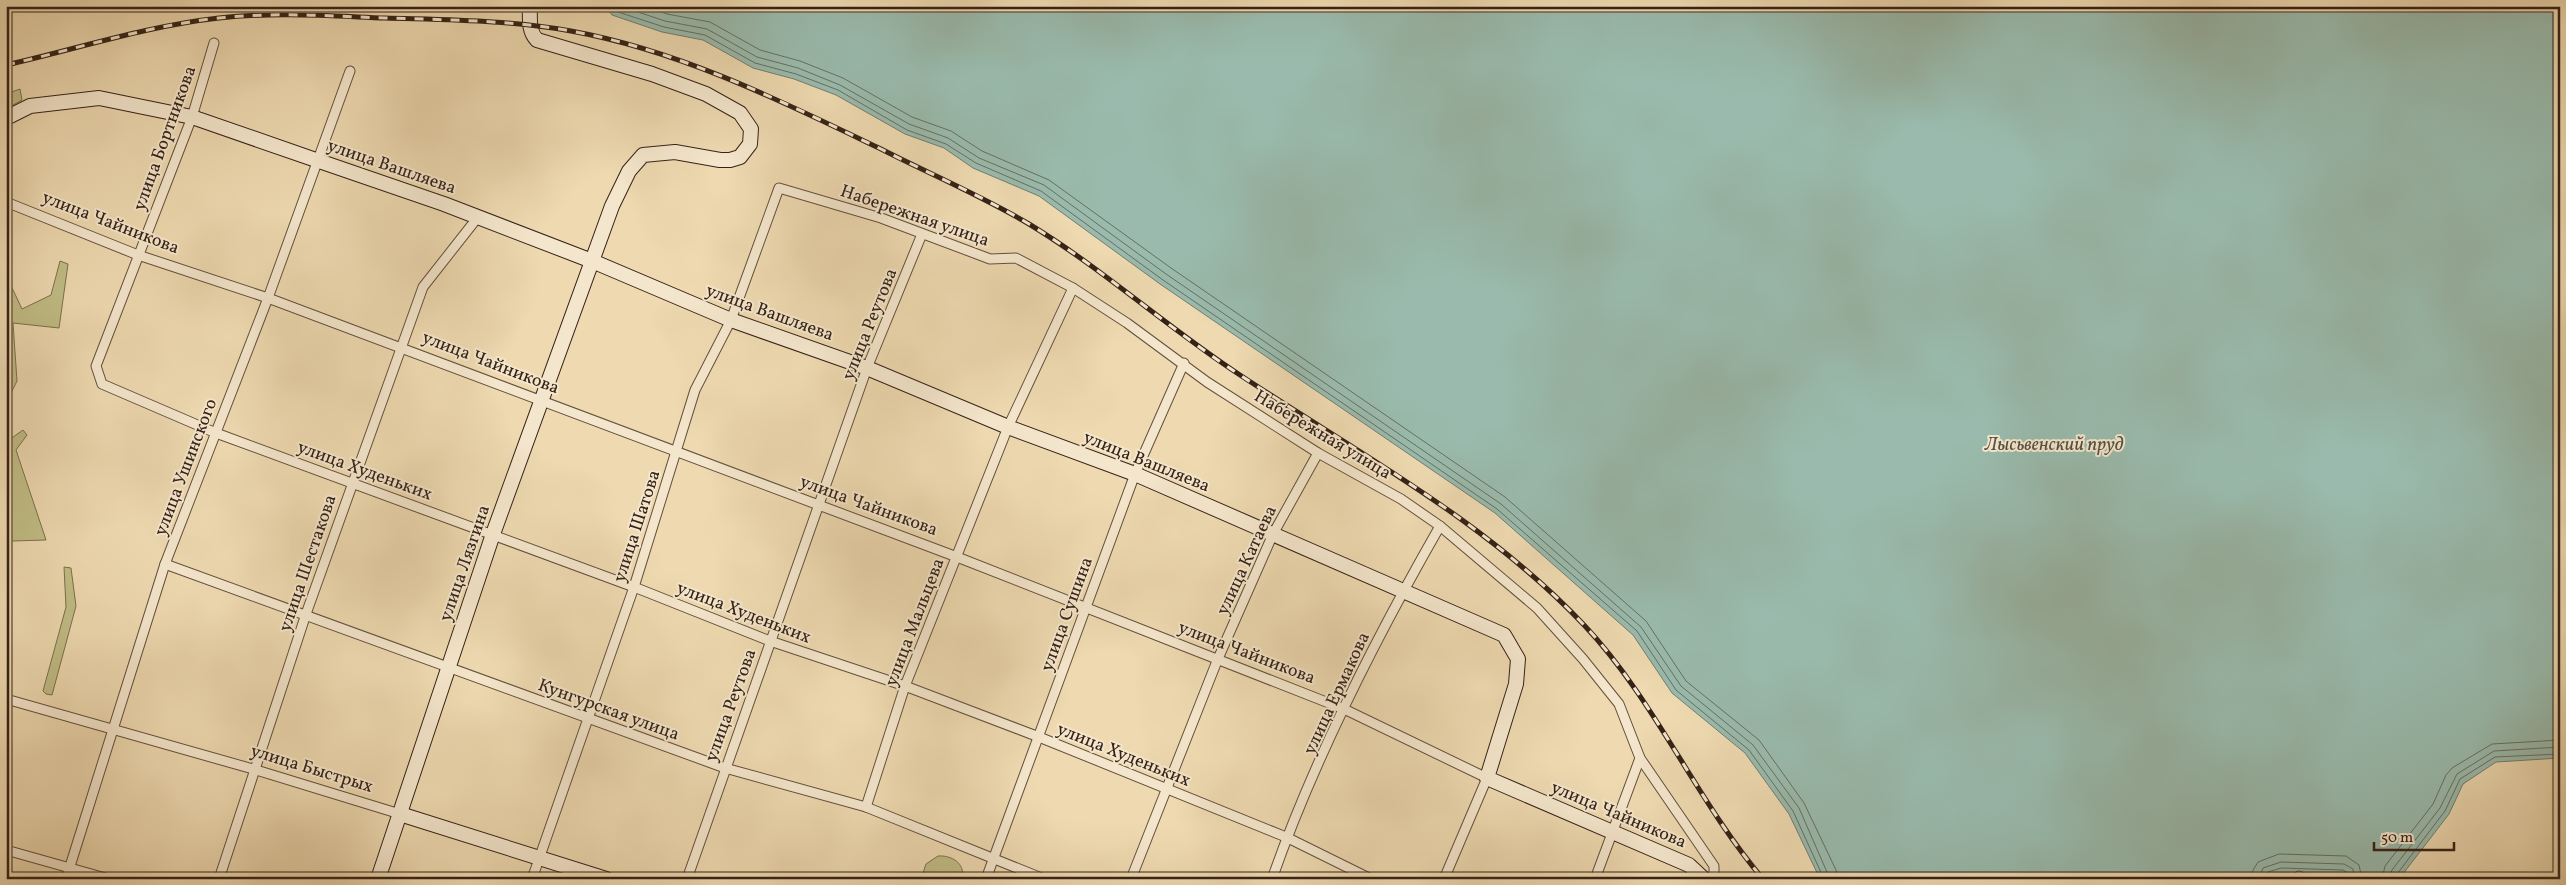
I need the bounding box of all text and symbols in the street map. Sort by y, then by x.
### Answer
street label: улица Бортникова [128,63,203,214]
street label: улица Вашляева [324,134,459,201]
street label: Набережная улица [837,179,992,254]
street label: улица Чайникова [38,186,183,261]
street label: улица Реутова [837,265,904,384]
street label: улица Вашляева [702,279,837,348]
street label: улица Чайникова [418,326,563,401]
street label: Набережная улица [1249,384,1396,486]
street label: улица Ушинского [149,395,224,540]
street label: улица Вашляева [1079,426,1214,499]
water label: Лысьвенский пруд [1984,432,2124,458]
street label: улица Худеньких [293,435,436,507]
street label: улица Шатова [608,467,667,586]
street label: улица Чайникова [796,470,941,543]
street label: улица Шестакова [273,492,344,635]
street label: улица Лязгина [434,502,497,625]
street label: улица Катаева [1211,502,1284,620]
street label: улица Сушина [1035,554,1100,675]
street label: улица Мальцева [879,555,951,690]
street label: улица Худеньких [673,576,814,651]
street label: улица Чайникова [1174,616,1319,691]
street label: улица Ермакова [1298,628,1377,759]
street label: улица Реутова [699,645,763,766]
street label: Кунгурская улица [534,673,683,748]
street label: улица Худеньких [1053,717,1194,794]
street label: улица Быстрых [247,739,376,800]
street label: улица Чайникова [1547,776,1690,855]
scale bar [2374,820,2454,852]
text: 50 m [2381,828,2413,849]

